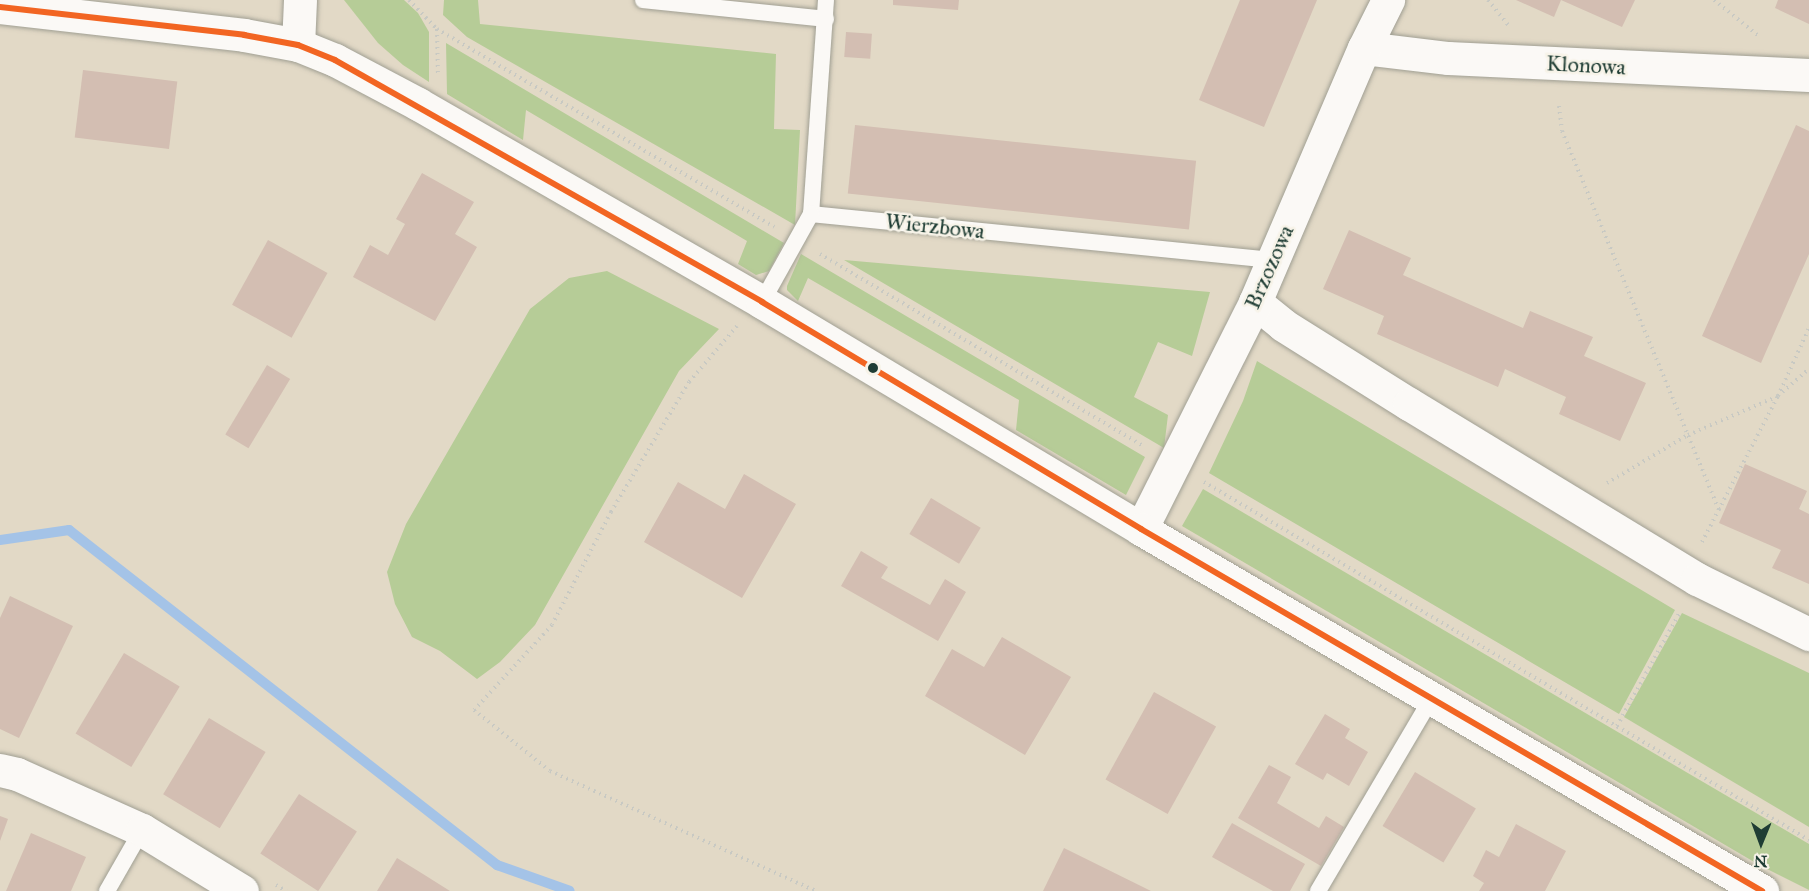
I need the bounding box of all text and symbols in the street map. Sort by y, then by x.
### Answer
street label: Klonowa [1546,50,1626,80]
street label: Wierzbowa [884,208,986,244]
street label: Brzozowa [1239,221,1299,313]
unlabelled marker [867,362,879,374]
north arrow [1731,813,1791,873]
text: N [1754,852,1768,871]

